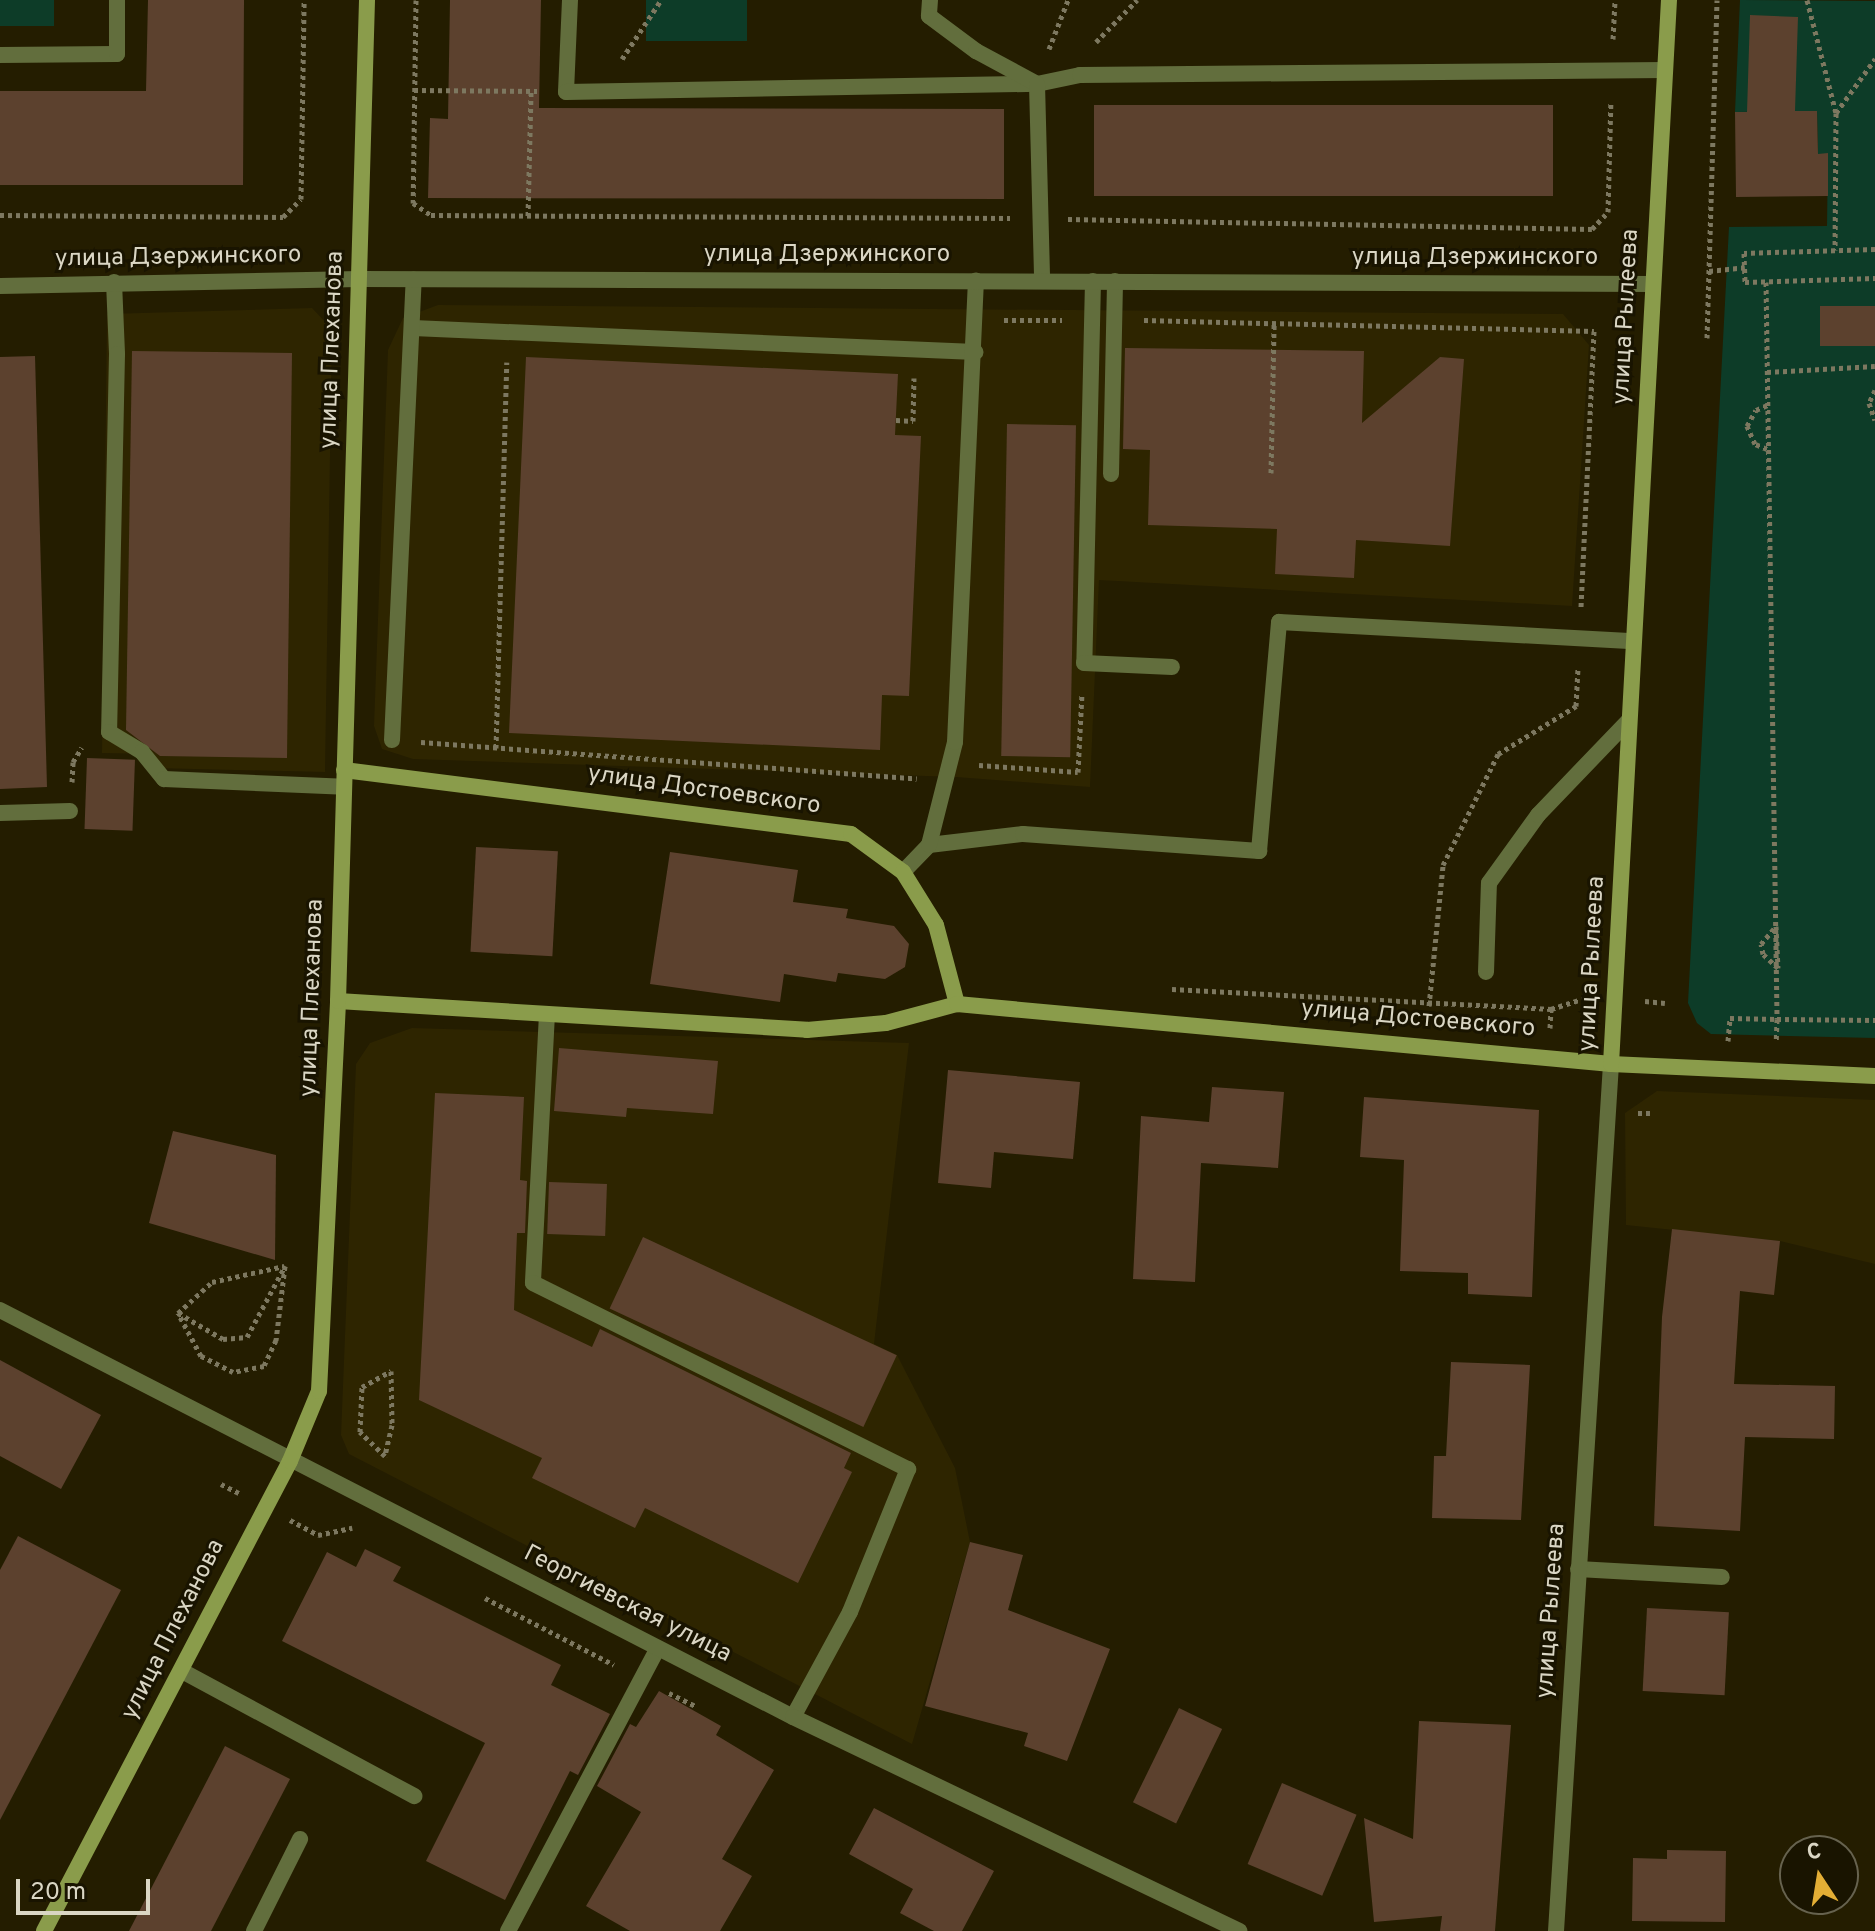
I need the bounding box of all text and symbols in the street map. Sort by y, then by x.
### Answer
street label: улица Рылеева [1608,228,1646,406]
street label: улица Дзержинского [55,241,301,275]
street label: улица Дзержинского [704,242,950,270]
street label: улица Дзержинского [1352,245,1598,273]
street label: улица Плеханова [315,251,351,449]
street label: улица Достоевского [586,760,822,822]
street label: улица Рылеева [1574,875,1612,1053]
street label: улица Плеханова [295,899,331,1097]
street label: улица Достоевского [1300,995,1536,1045]
street label: улица Рылеева [1532,1522,1572,1700]
street label: улица Плеханова [116,1535,232,1725]
street label: Георгиевская улица [518,1540,736,1670]
north arrow [1779,1835,1859,1915]
text: С [1805,1838,1824,1868]
scale bar [20,1863,154,1913]
text: 20 m [30,1878,86,1908]

